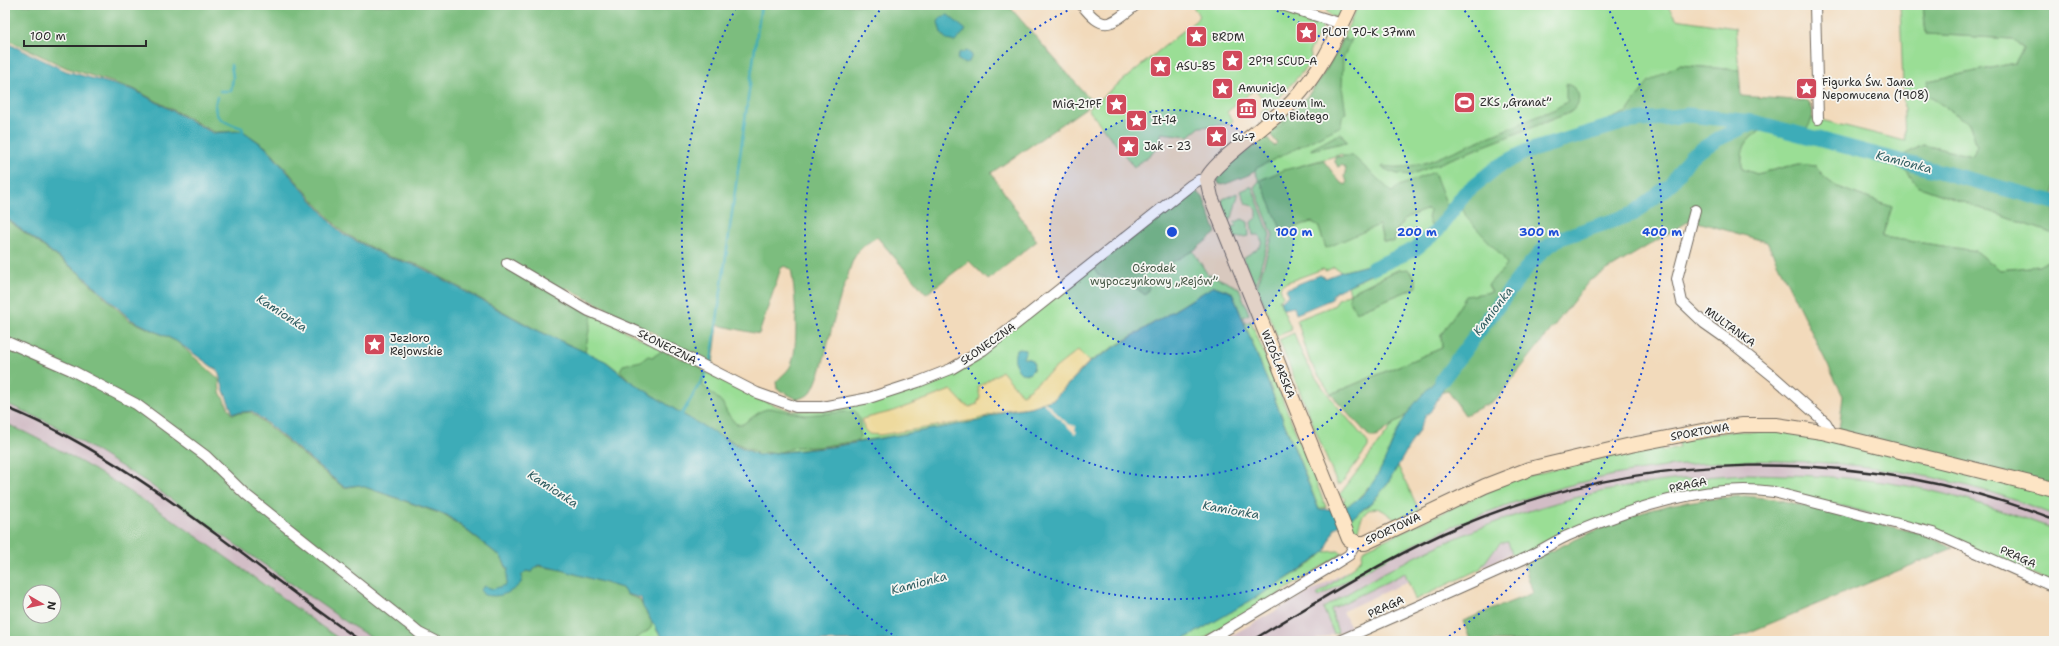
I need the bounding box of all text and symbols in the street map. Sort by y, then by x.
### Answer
place icon: PLOT 70-K 37mm [1293,19,1319,45]
scale bar [24,22,146,48]
place icon: BRDM [1183,24,1209,50]
place label: PLOT 70-K 37mm [1322,25,1416,40]
text: 100 m [30,28,66,44]
place label: BRDM [1212,30,1245,45]
place icon: 2P19 SCUD-A [1219,48,1245,74]
place icon: ASU-85 [1148,53,1174,79]
place label: 2P19 SCUD-A [1248,54,1317,69]
place label: ASU-85 [1176,59,1216,74]
place label: Figurka Św. Jana Nepomucena (1908) [1822,74,1928,103]
place icon: Amunicja [1209,75,1235,101]
place icon: Figurka Św. Jana Nepomucena (1908) [1794,75,1820,101]
place label: Amunicja [1238,81,1286,96]
sports icon: ZKS „Granat” [1451,89,1477,115]
place icon: MiG-21PF [1104,91,1130,117]
place label: ZKS „Granat” [1480,95,1552,110]
museum icon: Muzeum im. Orła Białego [1234,96,1260,122]
place label: Muzeum im. Orła Białego [1262,96,1329,124]
place label: MiG-21PF [1053,97,1102,112]
place icon: Ił-14 [1123,107,1149,133]
place label: Ił-14 [1152,113,1177,128]
place icon: Su-7 [1203,124,1229,150]
place label: Su-7 [1232,130,1256,145]
place icon: Jak - 23 [1115,133,1141,159]
place label: Jak - 23 [1144,139,1191,154]
water label: Kamionka [1874,147,1934,177]
text: 100 m [1276,224,1313,240]
text: 200 m [1397,224,1437,240]
text: 300 m [1519,224,1559,240]
text: 400 m [1642,224,1682,240]
centre of rings [1165,225,1179,239]
park label: Ośrodek wypoczynkowy „Rejów” [1090,261,1219,289]
water label: Kamionka [1469,283,1517,339]
water label: Kamionka [254,291,310,335]
street label: MULTANKA [1702,304,1758,350]
street label: SŁONECZNA [957,319,1019,369]
street label: SŁONECZNA [635,326,699,368]
street label: WIOŚLARSKA [1257,327,1299,400]
place icon: Jezioro Rejowskie [362,331,388,357]
place label: Jezioro Rejowskie [390,331,443,359]
street label: SPORTOWA [1669,419,1731,445]
water label: Kamionka [525,467,581,511]
street label: PRAGA [1668,474,1708,496]
water label: Kamionka [1201,497,1261,523]
street label: SPORTOWA [1363,510,1423,548]
street label: PRAGA [1998,542,2038,572]
water label: Kamionka [889,568,949,598]
north arrow [22,584,62,624]
street label: PRAGA [1366,592,1406,622]
text: N [43,600,59,611]

